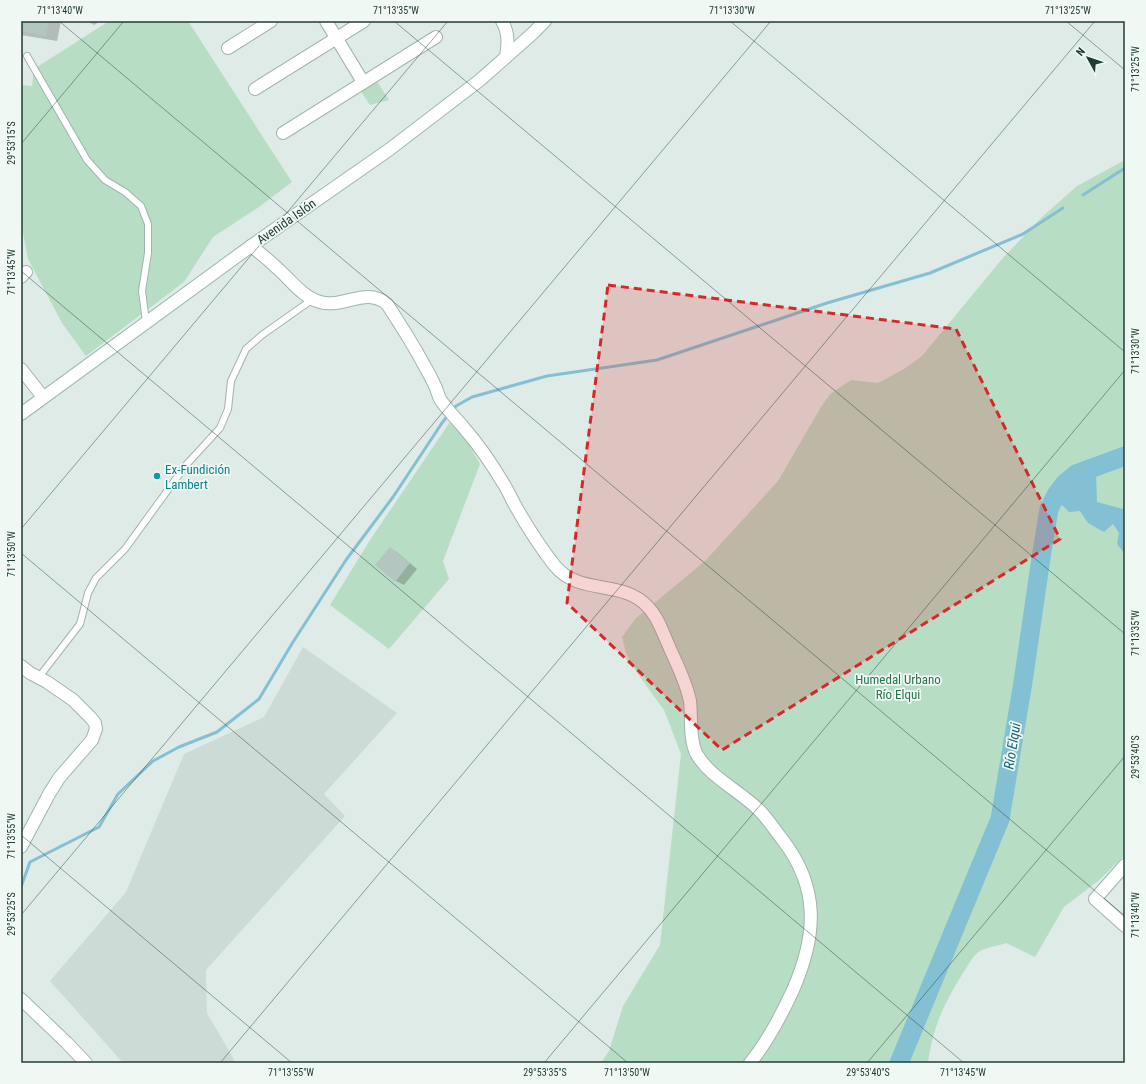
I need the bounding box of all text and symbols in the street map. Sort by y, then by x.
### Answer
text: 71°13'40"W [37,5,83,16]
text: 71°13'35"W [373,5,419,16]
text: 71°13'30"W [709,5,755,16]
text: 71°13'25"W [1045,5,1091,16]
north arrow [1068,38,1108,78]
text: N [1074,45,1088,59]
text: 71°13'25"W [1130,46,1141,92]
text: 29°53'15"S [6,121,17,165]
street label: Avenida Islón [254,196,319,247]
text: 71°13'45"W [6,249,17,295]
text: 71°13'30"W [1130,328,1141,374]
place label: Ex-Fundición Lambert [165,462,230,492]
marker: Ex-Fundición Lambert [152,471,162,481]
text: 71°13'50"W [6,531,17,577]
text: 71°13'35"W [1130,610,1141,656]
park label: Humedal Urbano Río Elqui [855,672,941,702]
water label: Río Elqui [1000,721,1024,770]
text: 29°53'40"S [1130,735,1141,779]
text: 71°13'55"W [6,813,17,859]
text: 29°53'25"S [6,892,17,936]
text: 71°13'40"W [1130,892,1141,938]
text: 71°13'55"W [268,1067,314,1078]
text: 29°53'35"S [523,1067,567,1078]
text: 71°13'50"W [604,1067,650,1078]
text: 29°53'40"S [846,1067,890,1078]
text: 71°13'45"W [940,1067,986,1078]

